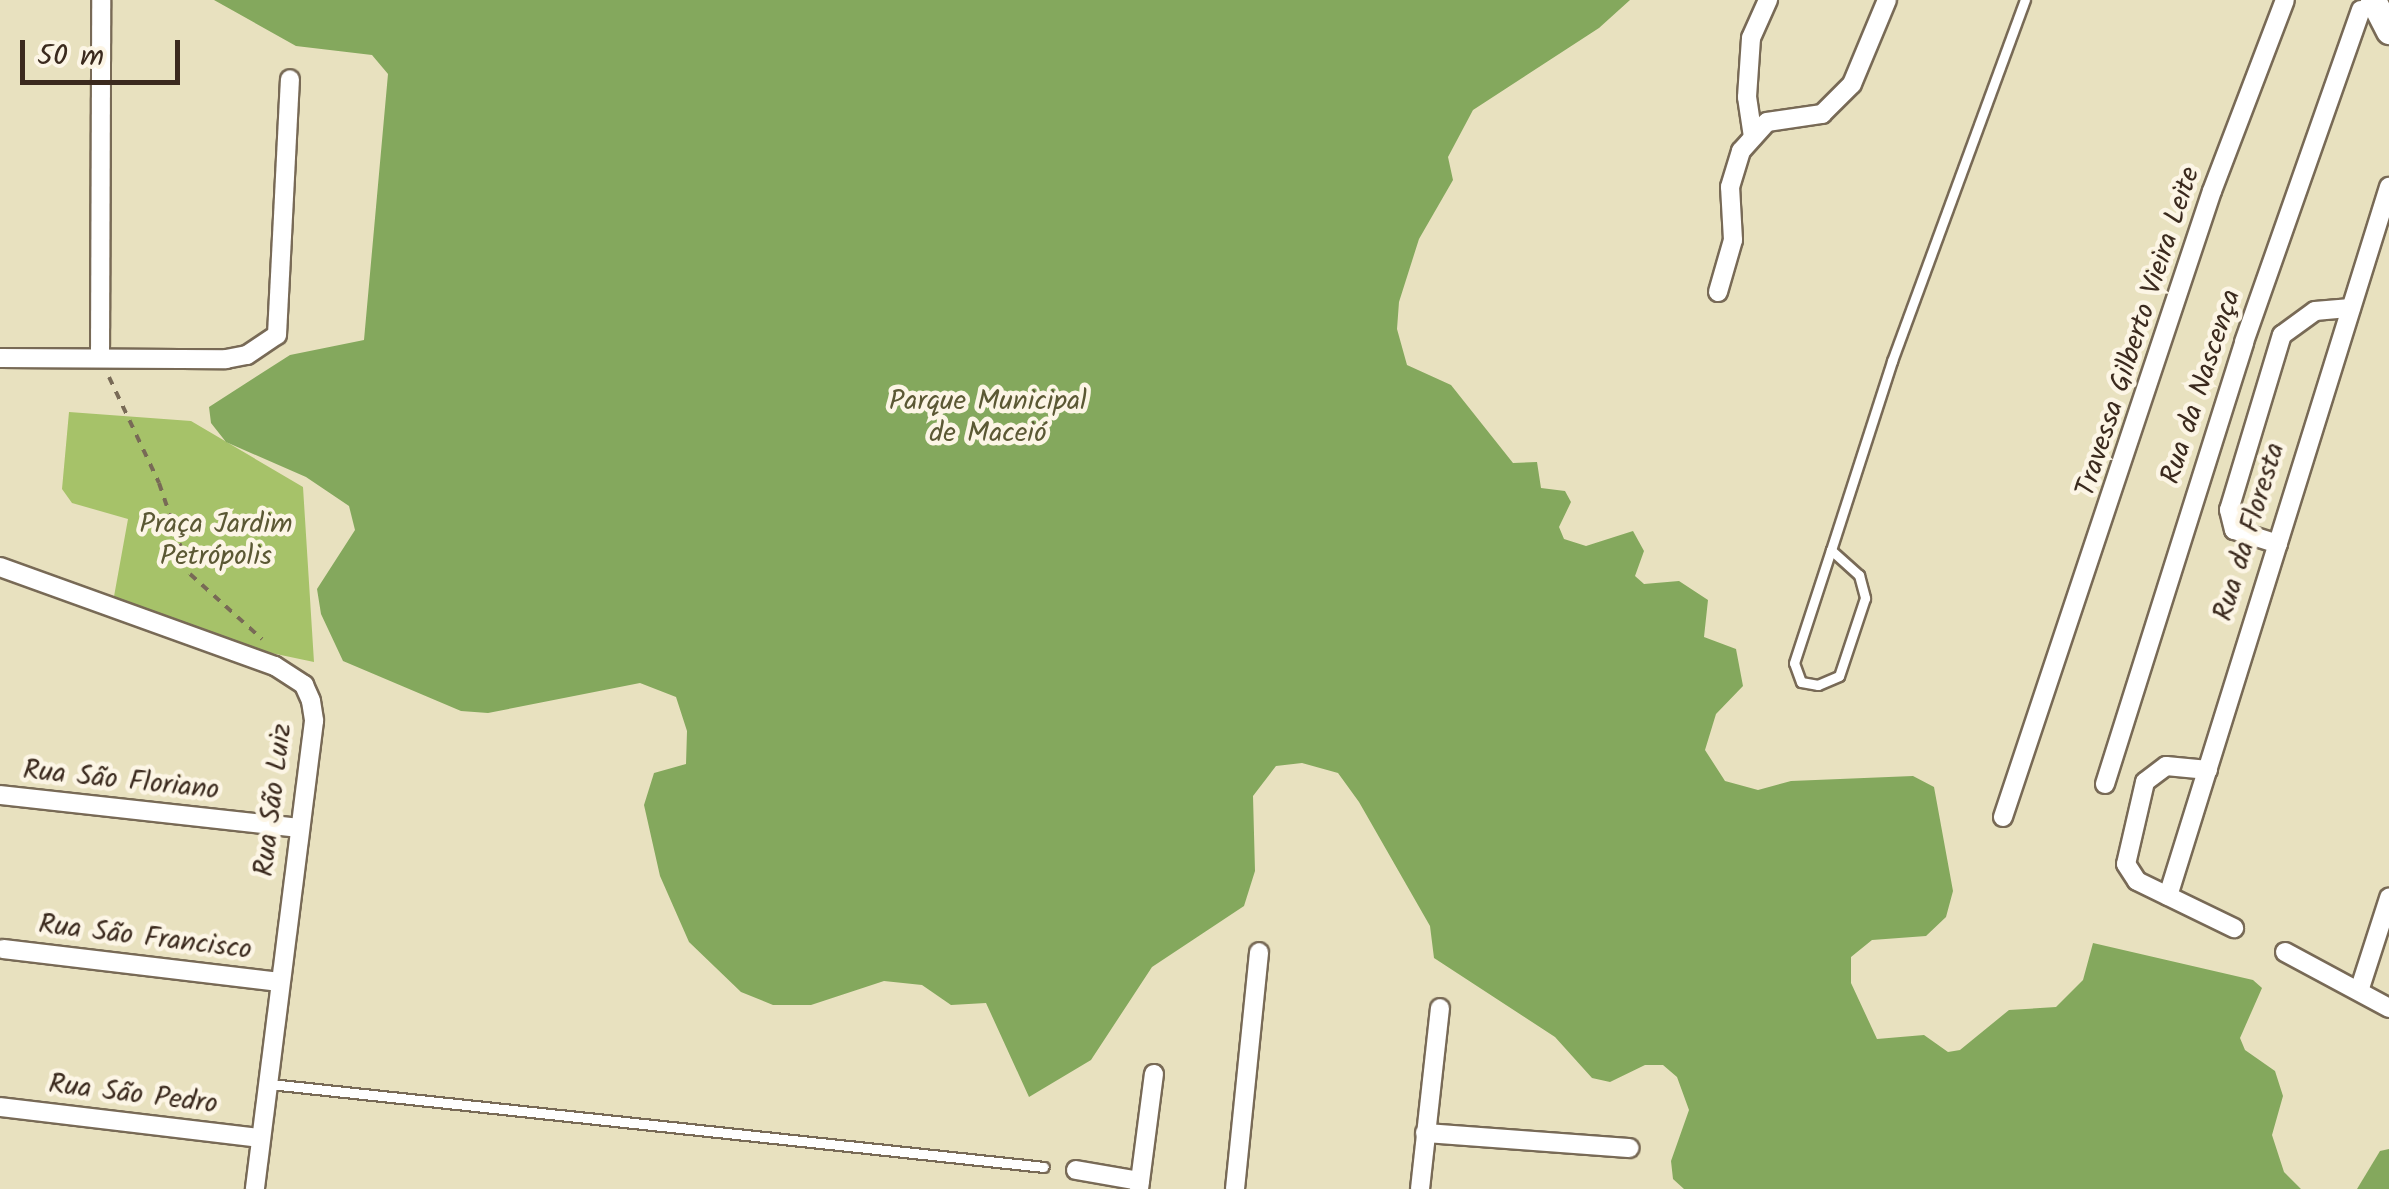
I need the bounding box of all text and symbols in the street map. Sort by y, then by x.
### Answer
scale bar [25,20,185,82]
text: 50 m [37,33,104,81]
street label: Travessa Gilberto Vieira Leite [2070,163,2208,501]
street label: Rua da Nascença [2155,286,2249,488]
park label: Parque Municipal de Maceió [889,385,1087,451]
street label: Rua da Floresta [2207,439,2293,625]
park label: Praça Jardim Petrópolis [140,508,292,574]
street label: Rua São Luiz [248,722,300,878]
street label: Rua São Floriano [21,754,221,808]
street label: Rua São Francisco [37,908,253,968]
street label: Rua São Pedro [47,1068,219,1122]

